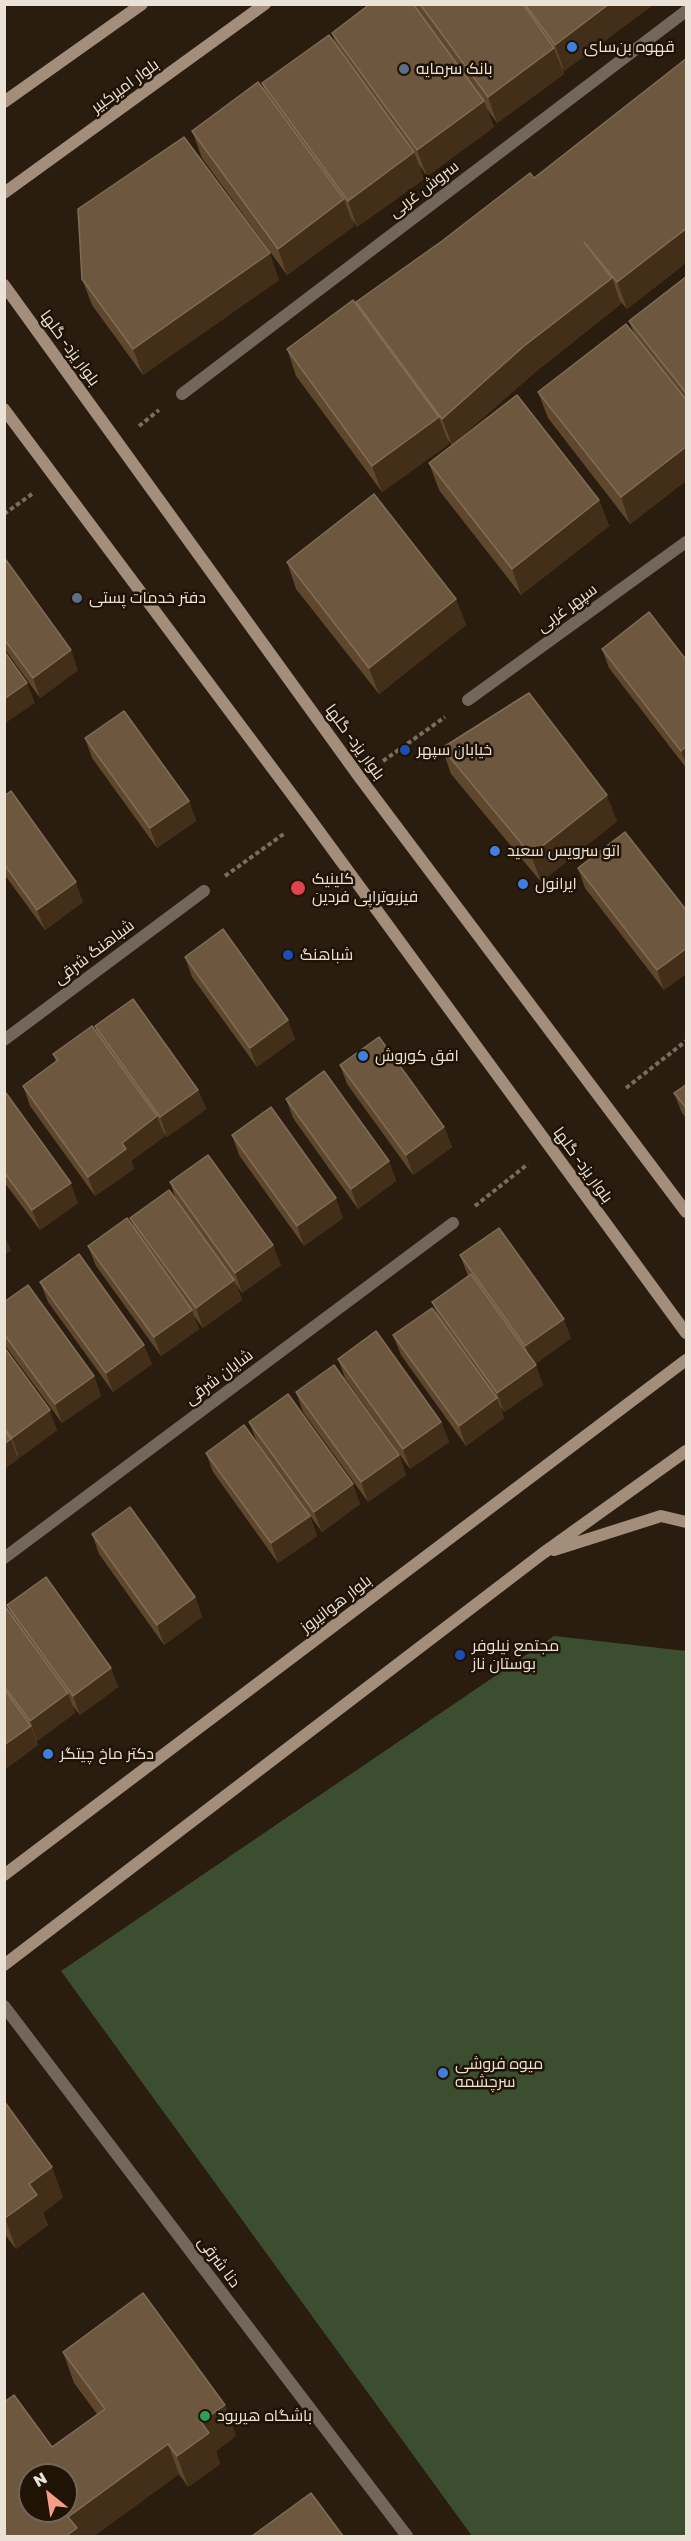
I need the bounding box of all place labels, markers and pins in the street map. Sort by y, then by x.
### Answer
place label: قهوه بن‌سای [584,37,675,57]
marker: قهوه بن‌سای [565,40,579,54]
place label: بانک سرمایه [416,59,493,79]
marker: بانک سرمایه [397,62,411,76]
place label: دفتر خدمات پستی [89,588,206,608]
marker: دفتر خدمات پستی [70,591,84,605]
place label: خیابان سپهر [417,740,492,760]
marker: خیابان سپهر [398,743,412,757]
place label: اتو سرویس سعید [507,841,620,861]
marker: اتو سرویس سعید [488,844,502,858]
place label: کلینیک فیزیوتراپی فردین [312,869,418,907]
place label: ایرانول [535,874,577,894]
marker: ایرانول [516,877,530,891]
marker: کلینیک فیزیوتراپی فردین [289,879,307,897]
place label: شباهنگ [300,945,353,965]
marker: شباهنگ [281,948,295,962]
place label: افق کوروش [375,1046,459,1066]
marker: افق کوروش [356,1049,370,1063]
place label: مجتمع نیلوفر بوستان ناز [472,1636,559,1674]
marker: مجتمع نیلوفر بوستان ناز [453,1648,467,1662]
place label: دکتر ماخ چیتگر [60,1744,154,1764]
marker: دکتر ماخ چیتگر [41,1747,55,1761]
place label: میوه فروشی سرچشمه [455,2054,543,2092]
marker: میوه فروشی سرچشمه [436,2066,450,2080]
place label: باشگاه هیربود [217,2406,312,2426]
marker: باشگاه هیربود [198,2409,212,2423]

